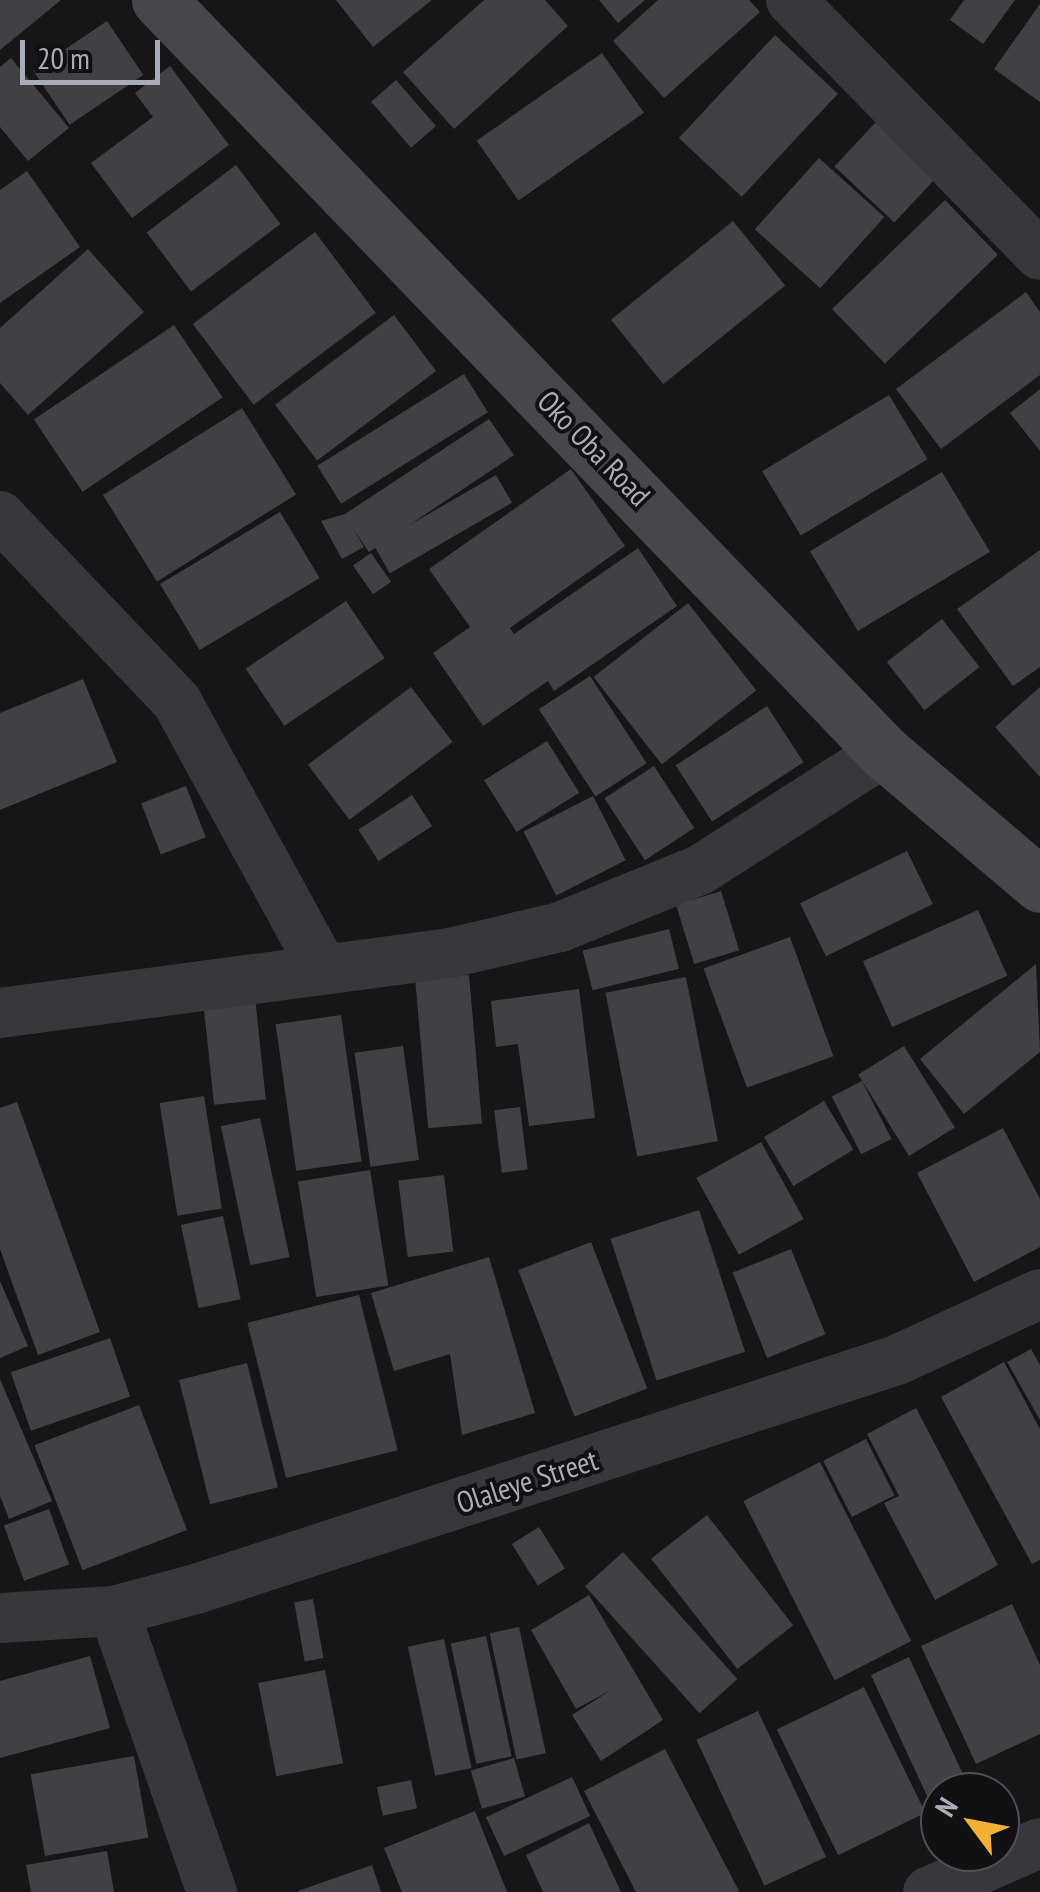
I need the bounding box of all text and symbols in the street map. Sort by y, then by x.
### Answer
scale bar [25,20,165,82]
text: 20 m [37,38,90,77]
street label: Oko Oba Road [530,383,658,513]
street label: Olaleye Street [452,1441,602,1521]
north arrow [920,1772,1020,1872]
text: N [926,1791,966,1823]

